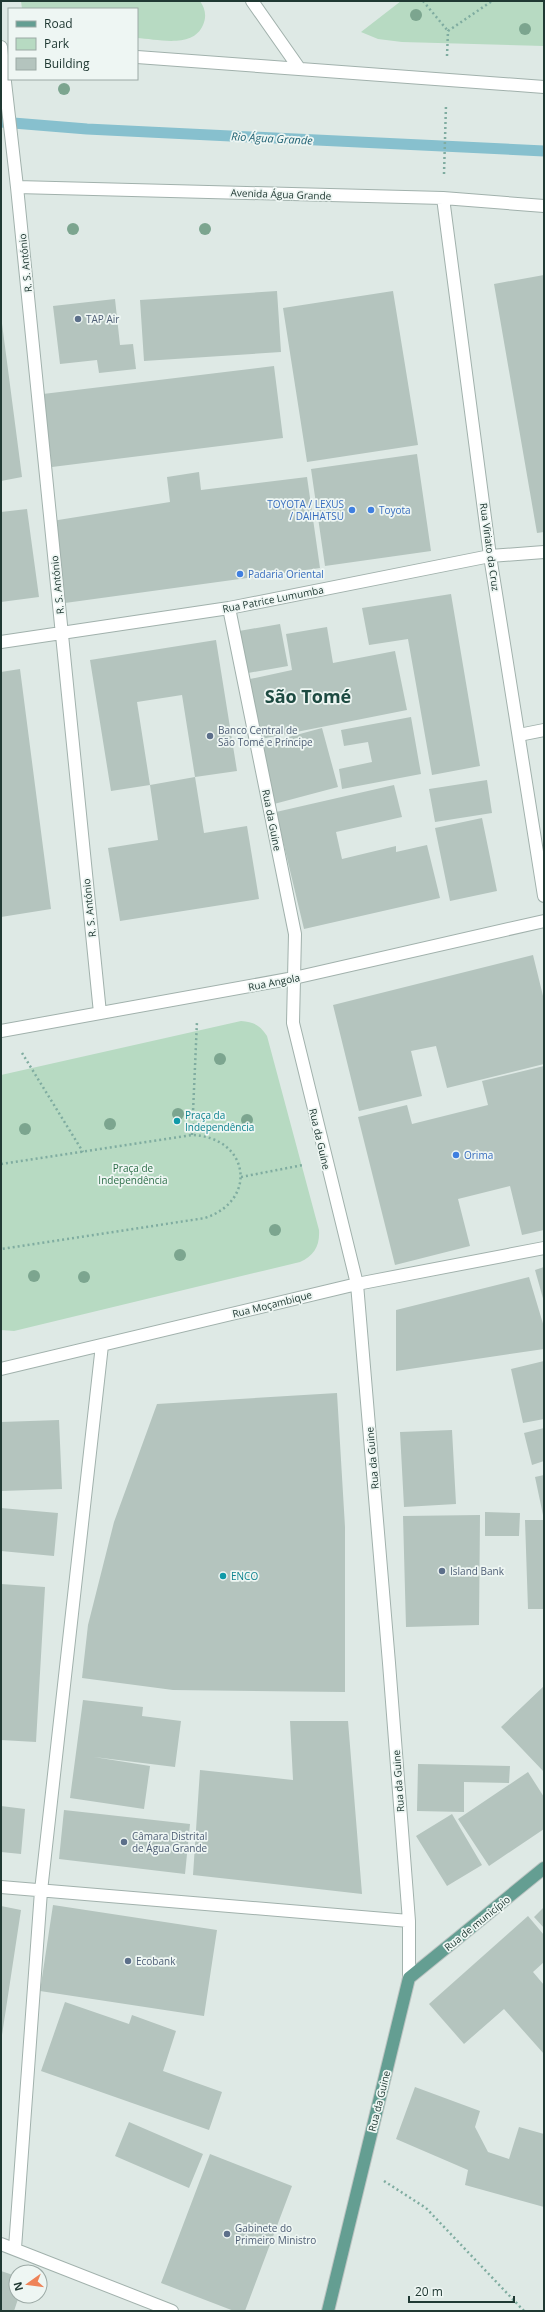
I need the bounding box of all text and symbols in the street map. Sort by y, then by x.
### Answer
legend [8,8,138,80]
text: Road [44,15,73,32]
text: Park [44,35,70,52]
text: Building [44,55,90,72]
water label: Rio Água Grande [231,128,314,148]
street label: Avenida Água Grande [230,185,332,203]
street label: R. S. António [15,233,35,293]
place label: TAP Air [86,312,119,326]
marker: TAP Air [73,314,83,324]
place label: TOYOTA / LEXUS / DAIHATSU [267,497,344,523]
street label: Rua Viriato da Cruz [477,502,503,592]
place label: Toyota [379,503,411,517]
marker: TOYOTA / LEXUS / DAIHATSU [347,505,357,515]
marker: Toyota [366,505,376,515]
street label: R. S. António [47,555,67,615]
place label: Padaria Oriental [248,567,324,581]
marker: Padaria Oriental [235,569,245,579]
street label: Rua Patrice Lumumba [221,582,325,616]
district label: São Tomé [265,684,351,708]
place label: Banco Central de São Tomé e Príncipe [218,723,313,749]
marker: Banco Central de São Tomé e Príncipe [205,731,215,741]
street label: Rua da Guine [259,788,285,852]
street label: R. S. António [79,878,99,938]
street label: Rua Angola [247,970,301,994]
street label: Rua da Guine [306,1107,334,1171]
place label: Praça da Independência [185,1108,254,1134]
marker: Praça da Independência [172,1116,182,1126]
place label: Orima [464,1148,493,1162]
marker: Orima [451,1150,461,1160]
park label: Praça de Independência [98,1161,168,1187]
street label: Rua Moçambique [231,1287,314,1321]
street label: Rua da Guine [362,1426,382,1490]
place label: Island Bank [450,1564,505,1578]
marker: Island Bank [437,1566,447,1576]
place label: ENCO [231,1569,258,1583]
marker: ENCO [218,1571,228,1581]
street label: Rua da Guine [389,1749,407,1813]
place label: Câmara Distrital de Água Grande [132,1829,208,1855]
marker: Câmara Distrital de Água Grande [119,1837,129,1847]
street label: Rua de município [441,1892,513,1954]
place label: Ecobank [136,1954,176,1968]
marker: Ecobank [123,1956,133,1966]
street label: Rua da Guine [365,2069,393,2133]
place label: Gabinete do Primeiro Ministro [235,2221,316,2247]
marker: Gabinete do Primeiro Ministro [222,2229,232,2239]
north arrow [8,2264,48,2304]
scale bar [409,2278,514,2304]
text: N [9,2280,26,2293]
text: 20 m [415,2283,443,2300]

